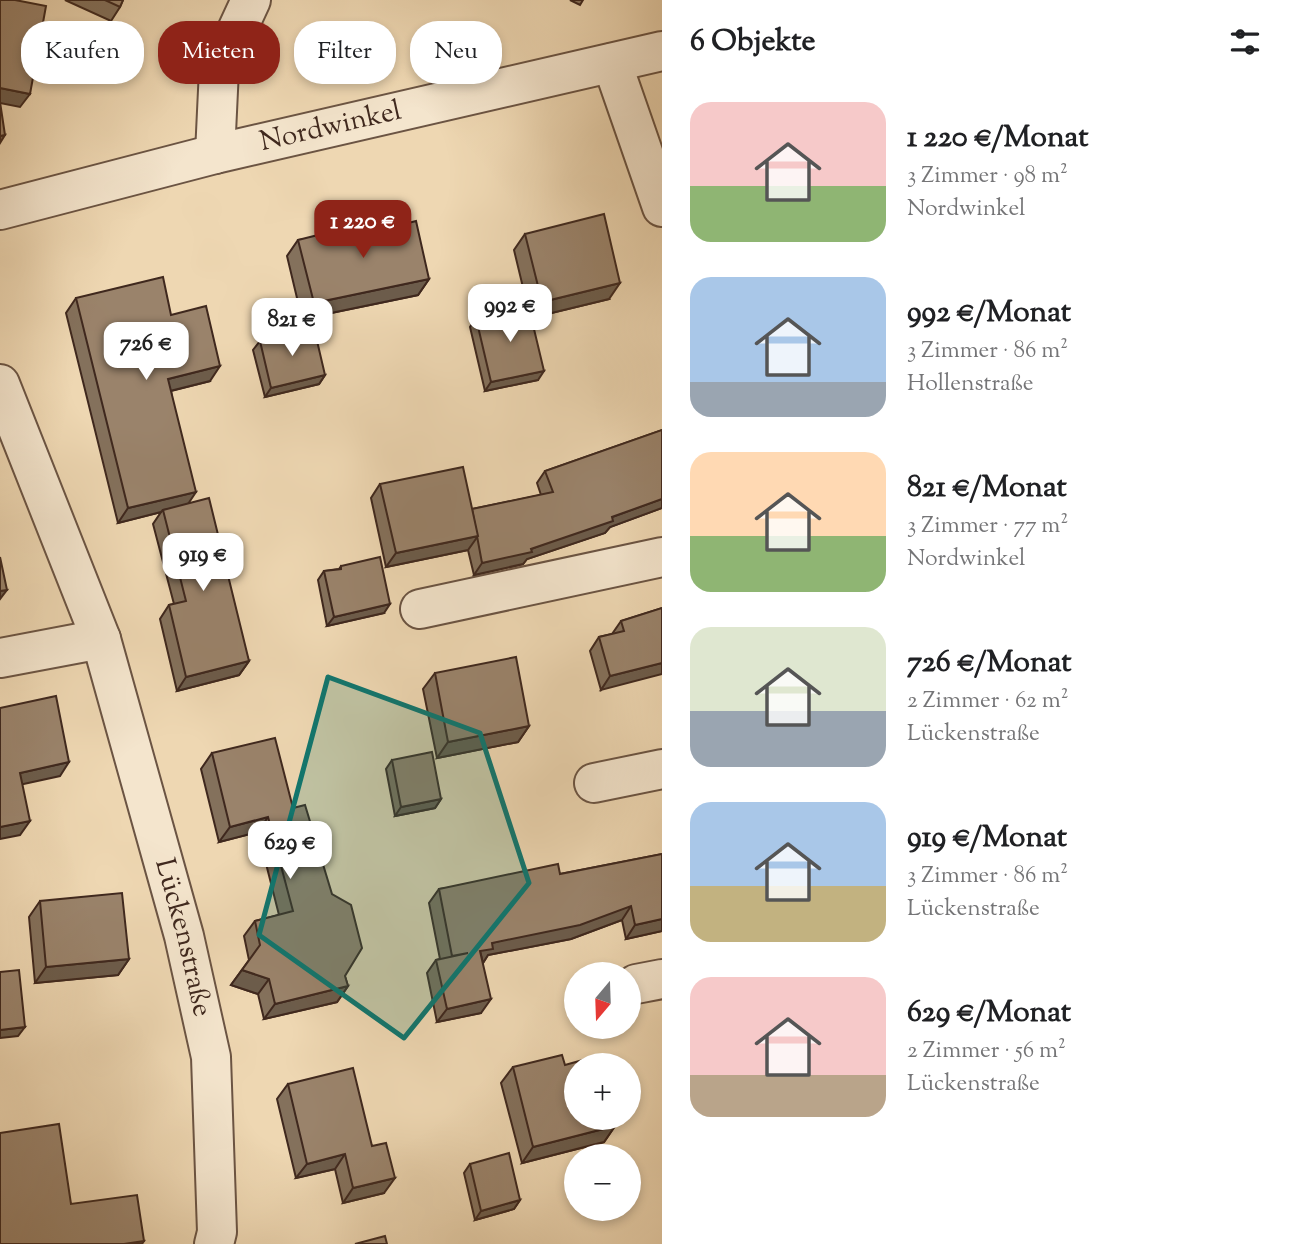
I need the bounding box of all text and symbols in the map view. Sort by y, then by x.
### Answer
chip: Kaufen [21,21,144,84]
chip: Mieten [158,21,280,84]
chip: Filter [294,21,396,84]
chip: Neu [410,21,502,84]
text: 6 Objekte [690,21,816,64]
icon: filters [1226,23,1264,61]
street label: Nordwinkel [256,92,406,163]
text: 1 220 €/Monat [907,117,1088,160]
icon: home [746,130,830,214]
text: 3 Zimmer · 98 m² [907,160,1068,193]
text: Nordwinkel [907,193,1025,226]
pin: 1 220 € [298,201,428,260]
text: 1 220 € [330,206,396,239]
pin: 992 € [461,284,559,344]
text: 992 € [484,290,536,323]
text: 992 €/Monat [907,292,1071,335]
pin: 821 € [243,298,341,358]
text: 821 € [268,304,316,337]
icon: home [746,305,830,389]
pin: 726 € [97,322,195,382]
text: 726 € [120,328,172,361]
text: 3 Zimmer · 86 m² [907,335,1068,368]
text: Hollenstraße [907,368,1034,401]
text: 821 €/Monat [907,467,1067,510]
icon: home [746,480,830,564]
text: 3 Zimmer · 77 m² [907,510,1068,543]
pin: 919 € [154,534,252,593]
text: 919 € [179,539,227,572]
text: Nordwinkel [907,543,1025,576]
text: 726 €/Monat [907,642,1072,685]
icon: home [746,655,830,739]
text: 2 Zimmer · 62 m² [907,685,1069,718]
text: Lückenstraße [907,718,1040,751]
text: 919 €/Monat [907,817,1067,860]
pin: 629 € [241,822,339,881]
text: 629 € [264,827,316,860]
icon: home [746,830,830,914]
street label: Lückenstraße [143,854,221,1021]
text: 3 Zimmer · 86 m² [907,860,1068,893]
text: Lückenstraße [907,893,1040,926]
north arrow [564,962,640,1040]
map controls [564,962,641,1221]
text: 629 €/Monat [907,992,1071,1035]
icon: home [746,1005,830,1089]
text: 2 Zimmer · 56 m² [907,1035,1066,1068]
button: + [564,1053,641,1130]
text: Lückenstraße [907,1068,1040,1101]
button: − [564,1144,641,1221]

